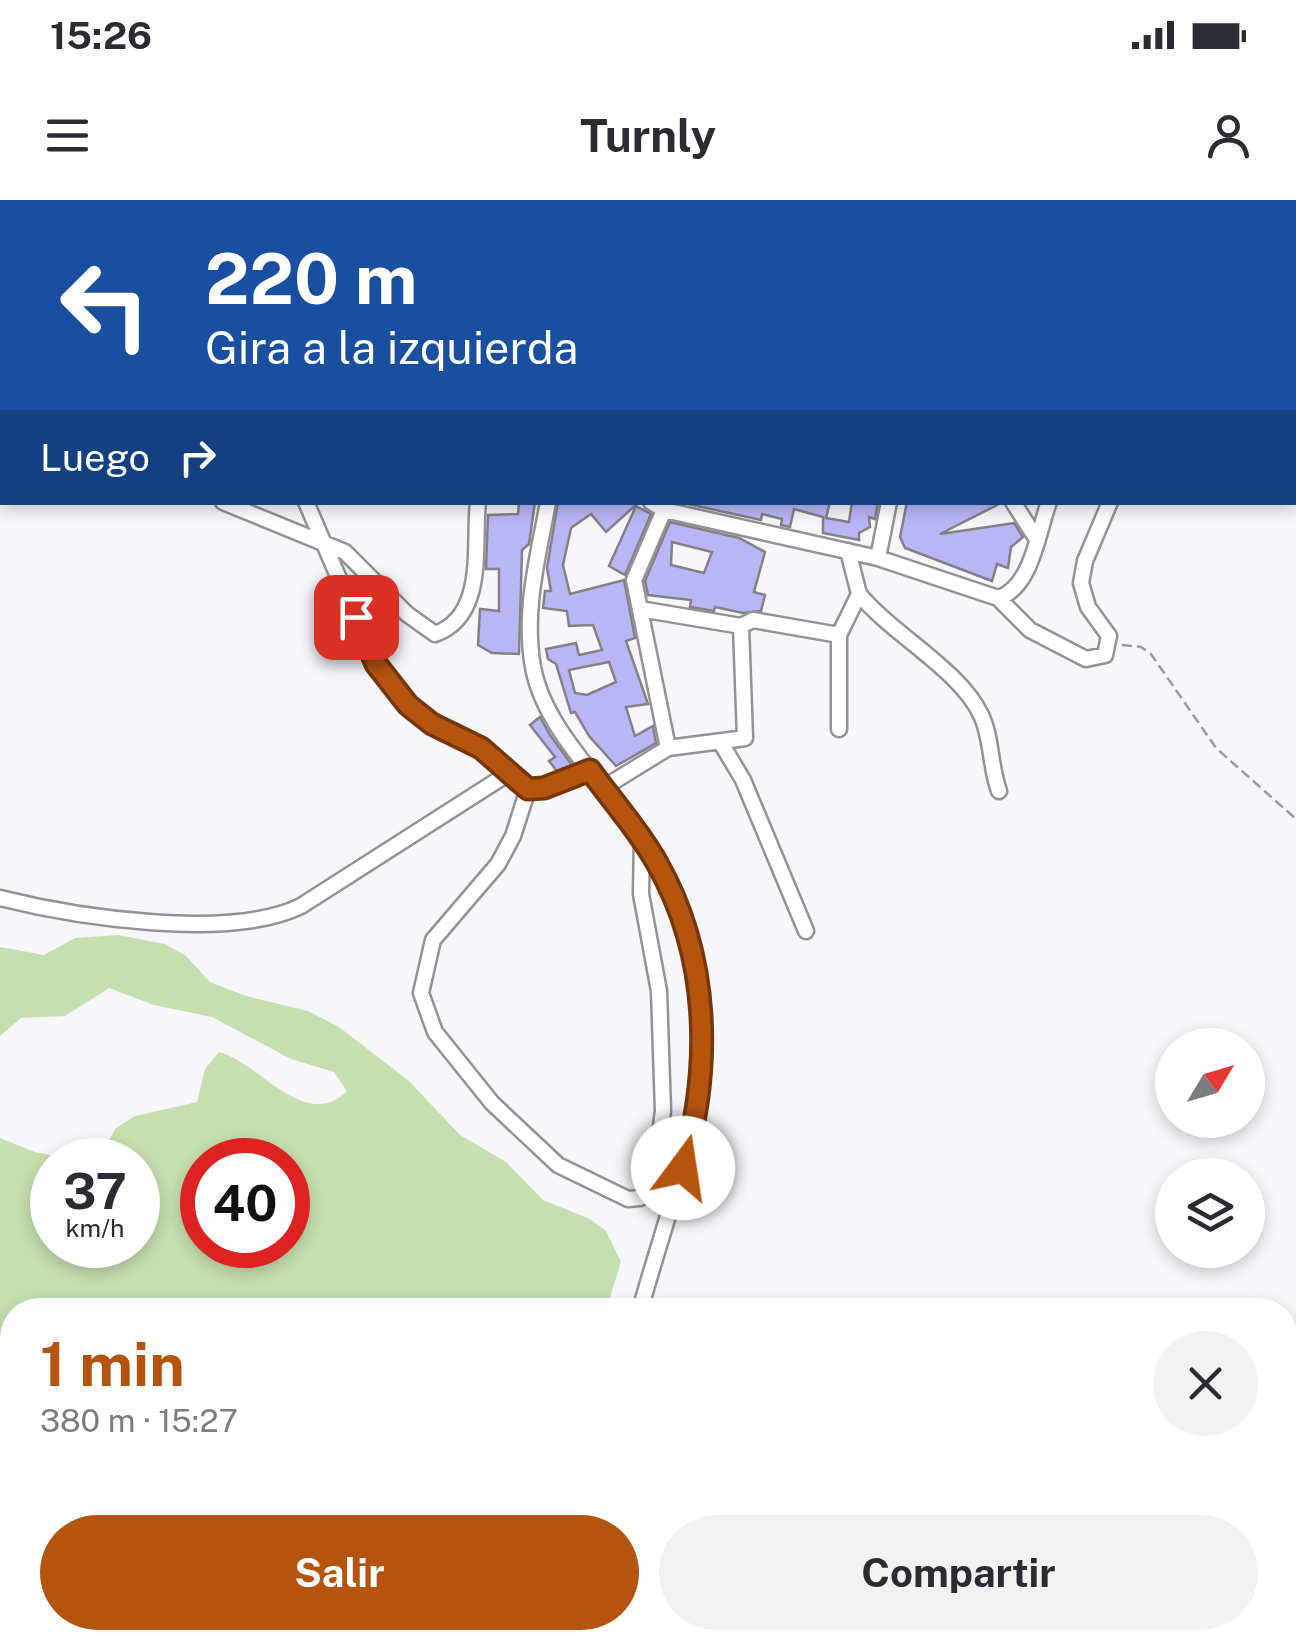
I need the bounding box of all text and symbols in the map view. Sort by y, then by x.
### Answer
text: 15:26 [50,13,152,58]
icon: menu [40,108,95,163]
icon: person [1201,108,1256,163]
text: Turnly [580,109,716,162]
text: 220 m [205,237,418,320]
icon: left [40,240,170,370]
text: Gira a la izquierda [205,321,578,374]
icon: right [170,430,225,485]
text: Luego [40,435,150,480]
pin [314,575,399,660]
icon: arrive [329,590,384,645]
north arrow [1155,1028,1265,1138]
map controls [1155,1028,1265,1268]
position arrow [631,1116,735,1220]
speed limit sign: 40 [180,1138,310,1268]
button: layers [1155,1158,1265,1268]
text: 37 [63,1161,127,1220]
text: km/h [66,1213,124,1243]
text: 1 min [40,1329,185,1400]
button: close [1153,1331,1258,1436]
text: 380 m · 15:27 [40,1402,238,1439]
button: Salir [40,1515,639,1630]
button: Compartir [659,1515,1258,1630]

